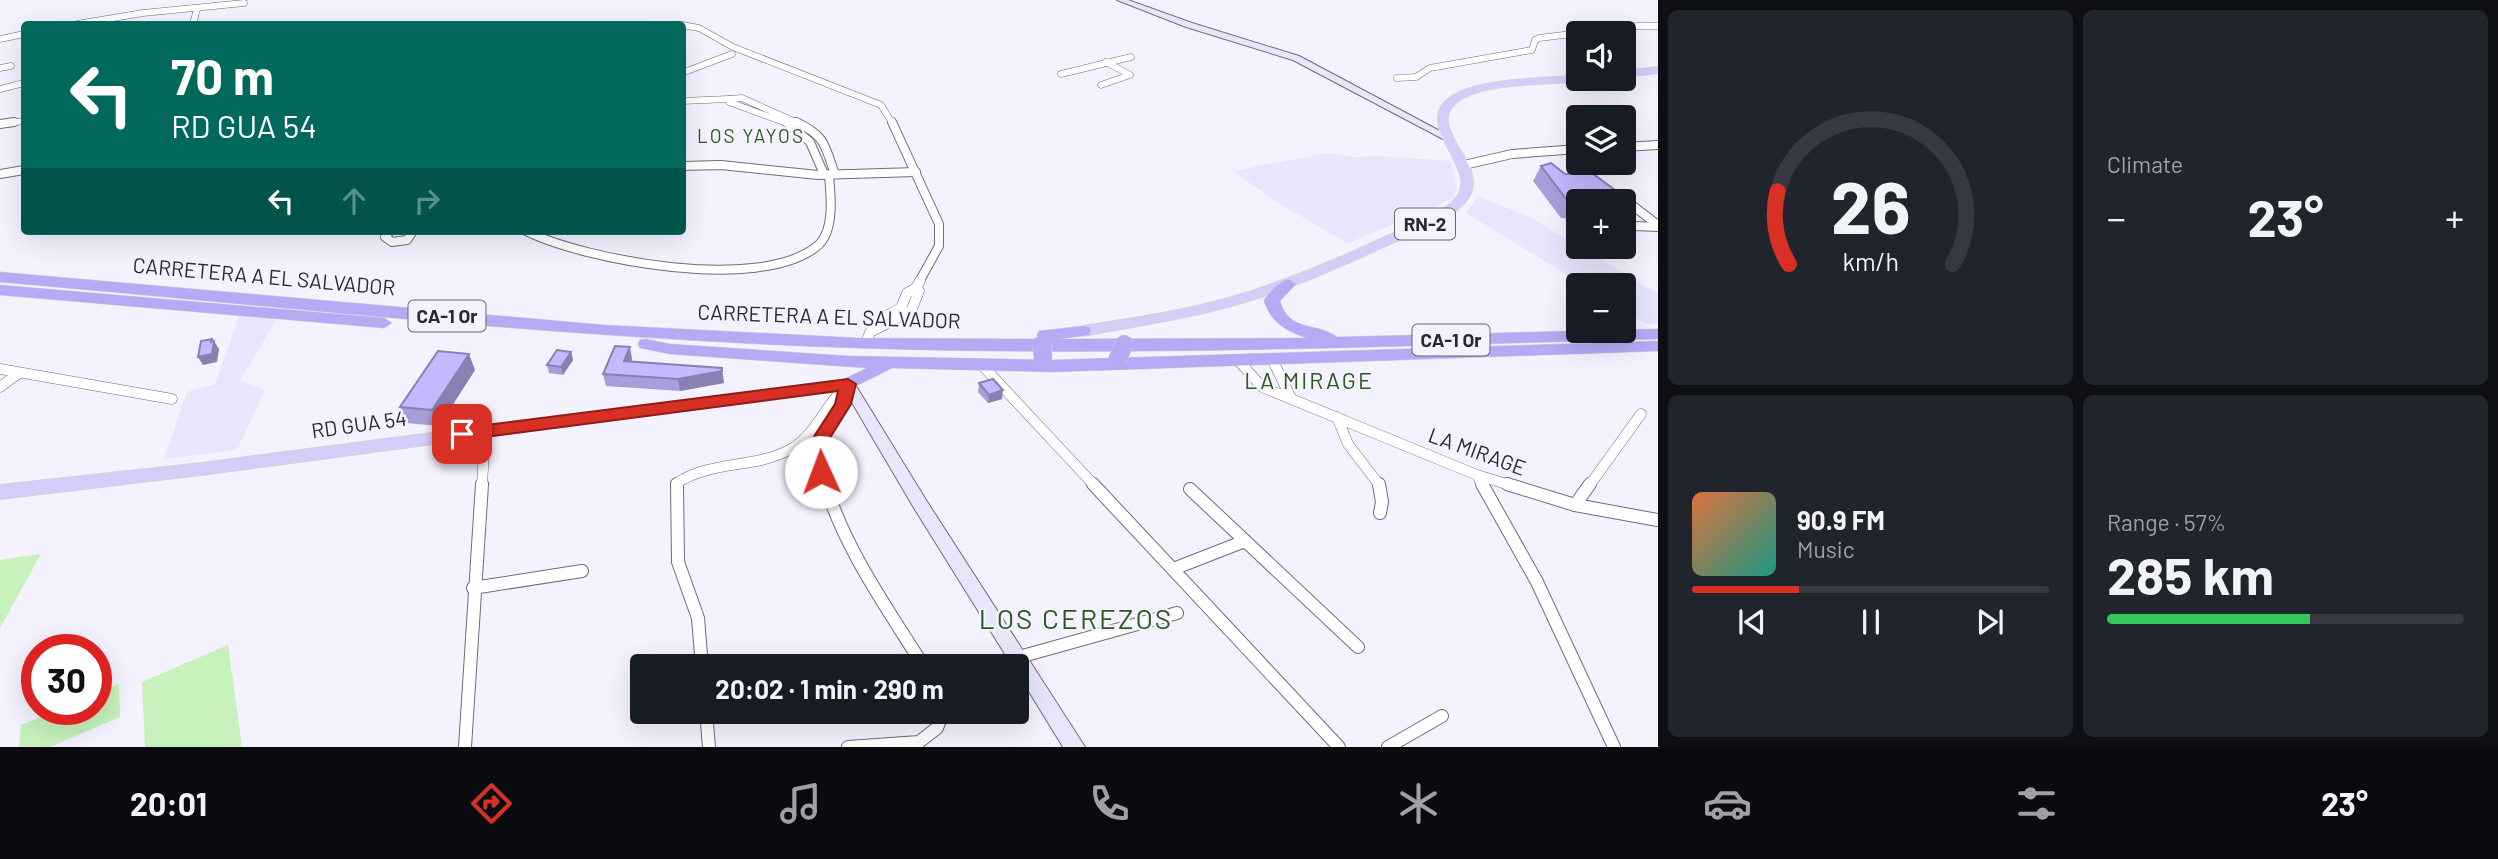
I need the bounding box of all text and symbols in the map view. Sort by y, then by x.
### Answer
map controls [1566,21,1636,343]
button: sound [1566,21,1636,91]
text: 70 m [171,46,274,105]
icon: left [56,49,147,140]
button: layers [1566,105,1636,175]
text: RD GUA 54 [171,106,317,144]
district label: LOS YAYOS [697,124,805,147]
text: Climate [2107,150,2183,178]
text: 26 [1831,161,1910,249]
icon: left [262,182,300,220]
icon: ahead [335,182,373,220]
icon: right [408,182,446,220]
text: 23° [2247,185,2324,247]
button: + [1566,189,1636,259]
text: − [2107,194,2126,240]
text: + [2445,194,2464,240]
road number: RN-2 [1395,208,1455,240]
text: km/h [1842,245,1899,275]
street label: CARRETERA A EL SALVADOR [132,252,396,299]
button: − [1566,273,1636,343]
street label: CARRETERA A EL SALVADOR [697,298,961,333]
road number: CA-1 Or [408,300,486,332]
road number: CA-1 Or [1412,324,1490,356]
district label: LA MIRAGE [1244,366,1374,394]
street label: RD GUA 54 [310,404,408,443]
pin [432,404,492,464]
icon: arrive [443,415,481,453]
street label: LA MIRAGE [1425,421,1530,480]
position arrow [784,435,858,509]
text: 90.9 FM [1797,504,1885,535]
text: Range · 57% [2107,508,2226,536]
text: Music [1797,535,1855,563]
text: 285 km [2107,543,2274,605]
district label: LOS CEREZOS [979,601,1173,635]
icon: previous [1733,603,1771,641]
icon: pause [1852,603,1890,641]
icon: next [1971,603,2009,641]
speed limit sign: 30 [21,634,112,725]
text: 20:02 · 1 min · 290 m [715,673,944,704]
icon: directions [467,779,516,828]
icon: music [776,779,825,828]
icon: phone [1085,779,1134,828]
icon: climate [1394,779,1443,828]
icon: car [1703,779,1752,828]
icon: filters [2012,779,2061,828]
text: 20:01 [130,784,207,822]
text: 23° [2321,784,2368,822]

